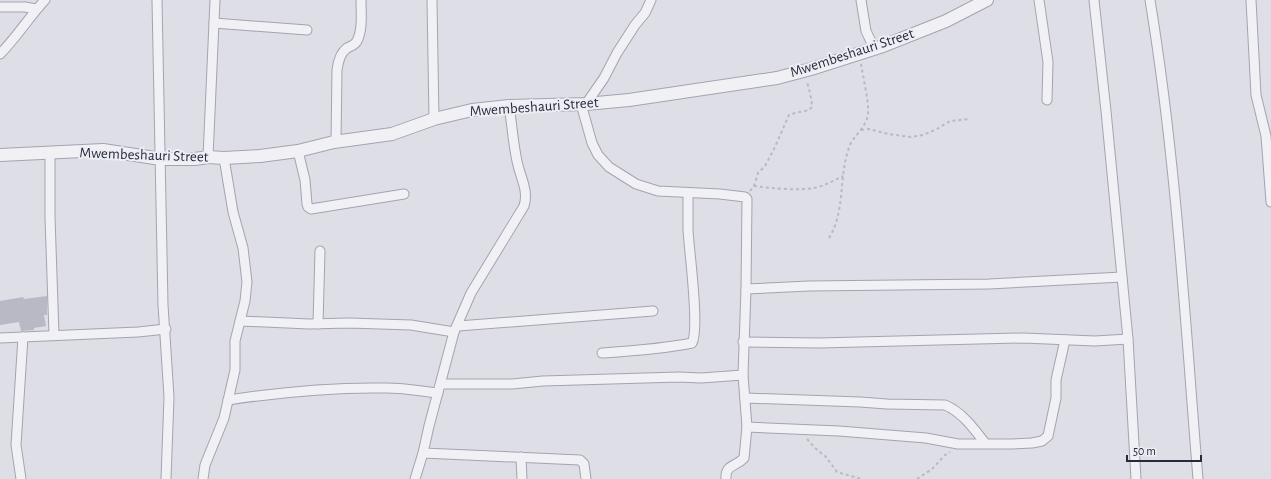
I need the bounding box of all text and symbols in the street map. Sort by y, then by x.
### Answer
street label: Mwembeshauri Street [788,26,916,80]
street label: Mwembeshauri Street [469,95,599,119]
street label: Mwembeshauri Street [79,145,209,165]
scale bar [1127,437,1201,463]
text: 50 m [1133,445,1156,457]

